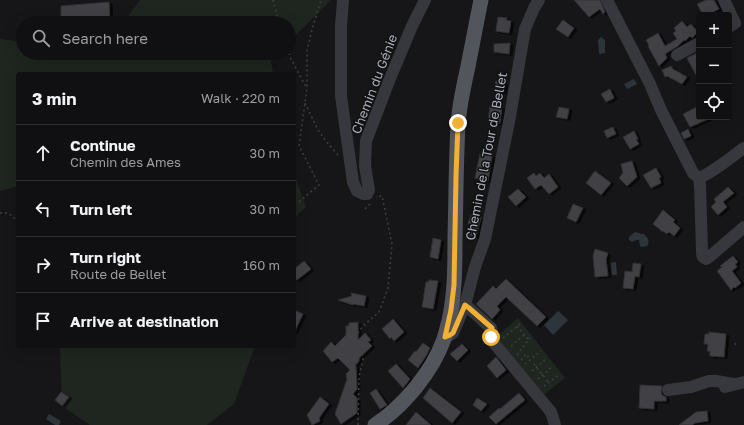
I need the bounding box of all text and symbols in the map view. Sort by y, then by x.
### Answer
map controls [696,12,732,120]
button: + [696,12,732,48]
search box [16,16,296,60]
icon: search [30,27,52,49]
text: Search here [62,29,148,47]
street label: Chemin du Génie [348,32,400,136]
button: − [696,48,732,84]
street label: Chemin de la Tour de Bellet [462,71,510,241]
button: locate [696,84,732,120]
text: 3 min [32,88,76,109]
text: Walk · 220 m [201,90,280,106]
route end [449,114,467,132]
text: Continue [70,136,136,154]
icon: ahead [32,142,54,164]
text: 30 m [250,145,280,161]
text: Chemin des Ames [70,154,181,170]
icon: left [32,198,54,220]
text: Turn left [70,200,132,218]
text: 30 m [250,201,280,217]
text: Turn right [70,248,141,266]
icon: right [32,254,54,276]
text: 160 m [243,257,280,273]
text: Route de Bellet [70,266,166,282]
icon: arrive [32,310,54,332]
text: Arrive at destination [70,312,219,330]
route start [482,328,500,346]

